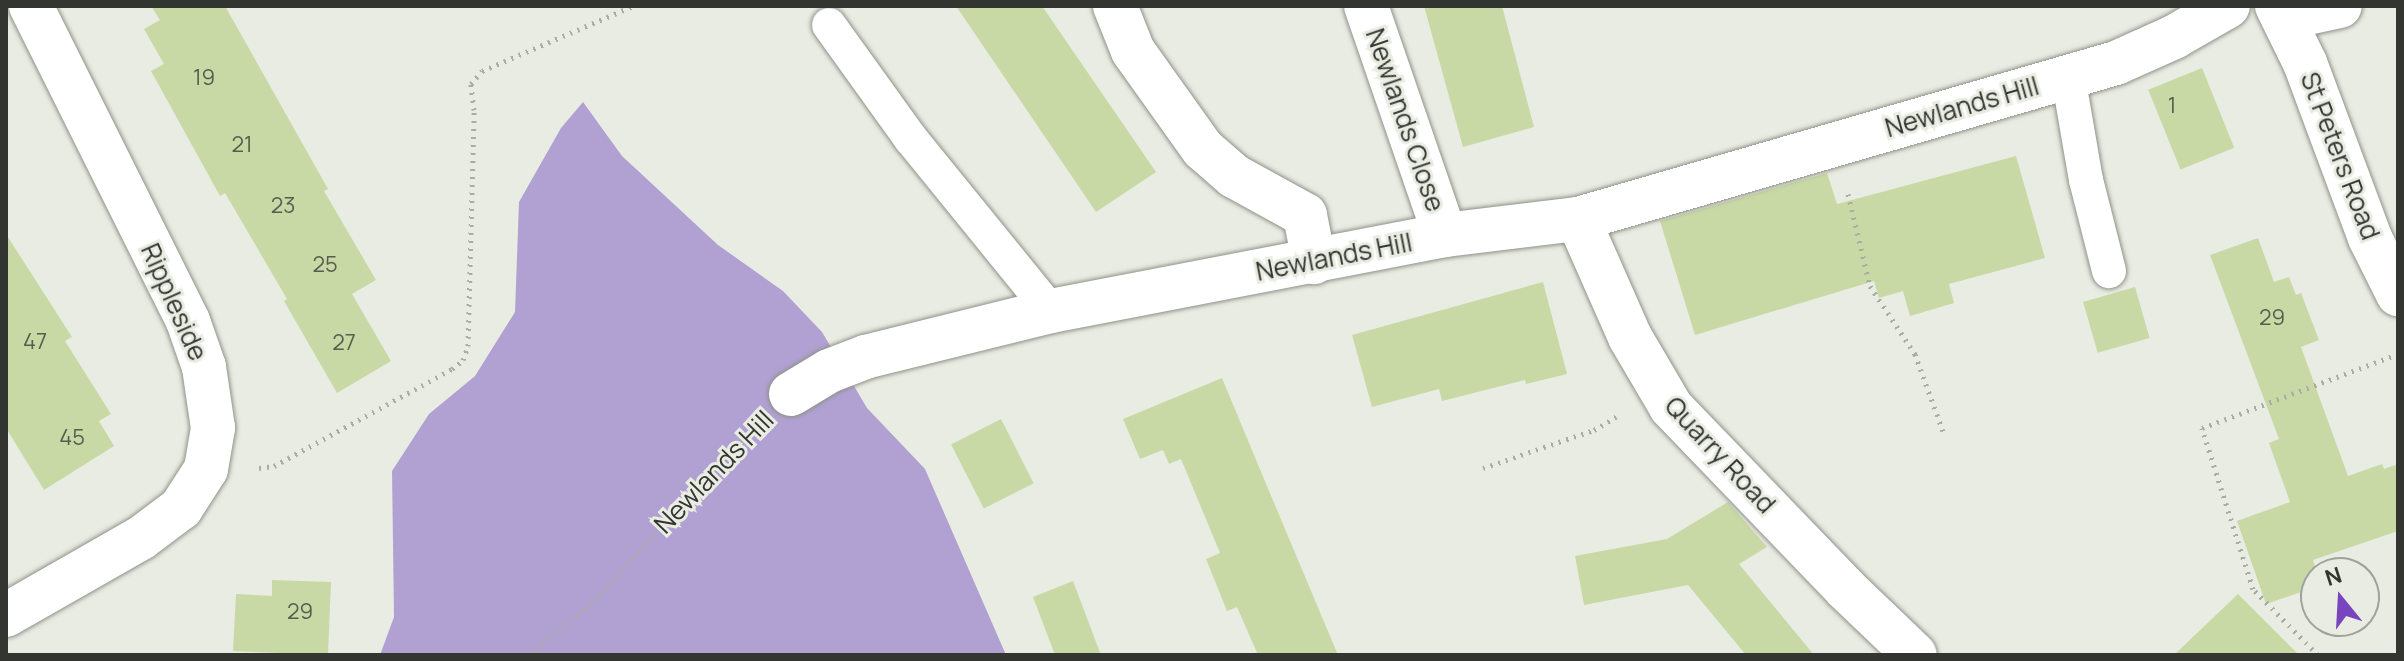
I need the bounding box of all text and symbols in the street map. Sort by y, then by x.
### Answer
street label: Newlands Close [1359,24,1451,216]
house number: 19 [193,65,215,91]
street label: St Peters Road [2294,68,2386,244]
street label: Newlands Hill [1881,70,2043,144]
house number: 1 [2168,93,2176,119]
house number: 21 [231,132,253,158]
house number: 23 [271,193,295,219]
street label: Newlands Hill [1253,227,1415,287]
street label: Rippleside [134,239,214,365]
house number: 25 [312,252,338,278]
house number: 29 [2259,305,2285,331]
house number: 47 [23,329,47,355]
house number: 27 [332,330,356,356]
street label: Quarry Road [1658,390,1782,520]
street label: Newlands Hill [648,404,780,540]
house number: 45 [59,425,85,451]
north arrow [2300,557,2380,637]
text: N [2321,559,2345,593]
house number: 29 [287,599,313,625]

